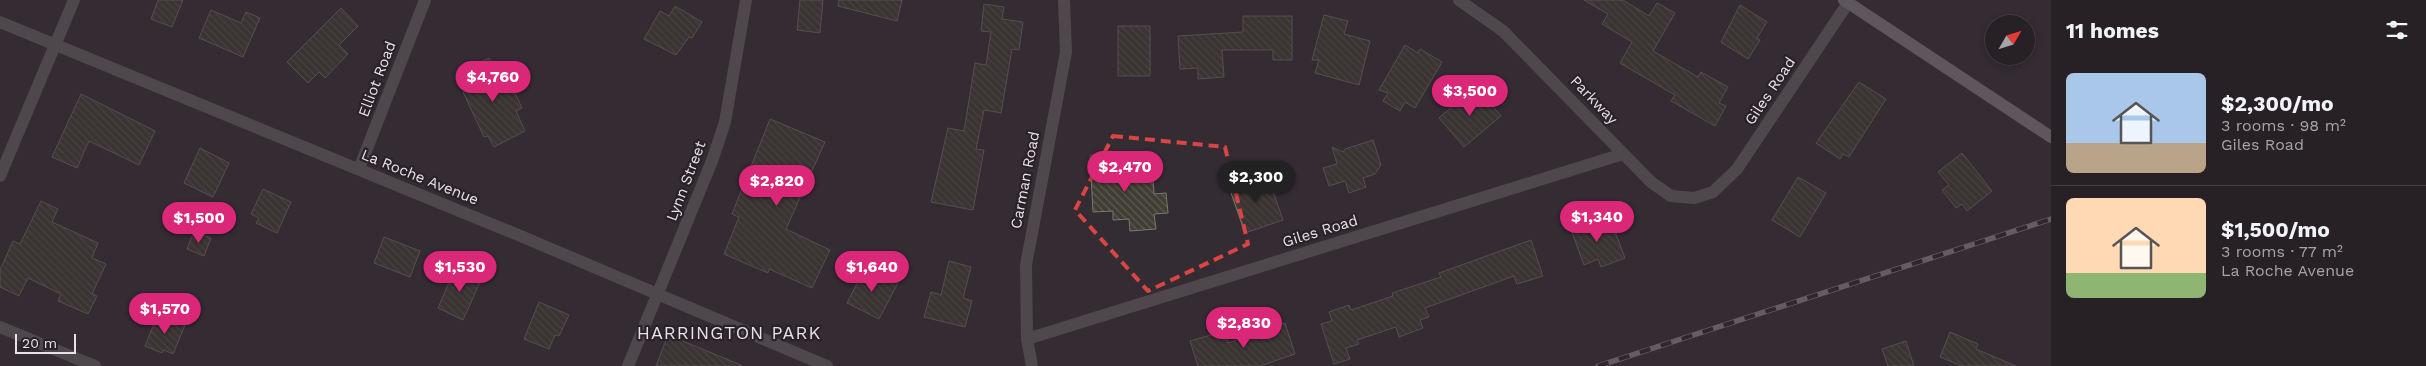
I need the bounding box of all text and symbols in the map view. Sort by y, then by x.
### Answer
north arrow [1985,15,2035,65]
map controls [1985,15,2035,65]
icon: filters [2383,16,2411,44]
text: 11 homes [2066,18,2159,43]
street label: Elliot Road [354,39,400,119]
street label: Giles Road [1741,54,1799,128]
pin: $4,760 [452,61,534,103]
text: $4,760 [467,67,519,86]
street label: Parkway [1567,72,1622,128]
pin: $3,500 [1429,74,1511,117]
text: $3,500 [1443,81,1497,100]
text: $2,300/mo [2221,91,2334,116]
icon: home [2106,93,2166,153]
text: 3 rooms · 98 m² [2221,116,2346,135]
street label: Carman Road [1007,130,1043,230]
text: Giles Road [2221,135,2304,154]
street label: Lynn Street [663,138,710,224]
street label: La Roche Avenue [359,145,481,209]
pin: $2,470 [1084,150,1166,193]
text: $2,470 [1098,157,1152,176]
pin: $2,300 [1215,160,1297,203]
pin: $2,820 [736,164,818,207]
text: $2,300 [1229,167,1283,186]
text: $2,820 [750,171,804,190]
pin: $1,340 [1556,200,1638,243]
pin: $1,500 [158,202,240,244]
text: $1,340 [1571,207,1623,226]
text: $1,500 [173,208,225,227]
street label: Giles Road [1280,211,1360,251]
text: $1,500/mo [2221,217,2330,242]
icon: home [2106,218,2166,278]
text: 3 rooms · 77 m² [2221,242,2343,261]
pin: $1,530 [419,250,501,293]
pin: $1,640 [831,250,913,293]
text: $1,530 [435,257,485,276]
text: $1,640 [846,257,898,276]
text: La Roche Avenue [2221,261,2354,280]
pin: $1,570 [124,292,206,335]
text: $1,570 [140,299,190,318]
pin: $2,830 [1203,306,1285,349]
text: $2,830 [1217,313,1271,332]
district label: HARRINGTON PARK [637,322,821,343]
scale bar [15,331,76,354]
text: 20 m [22,335,57,351]

